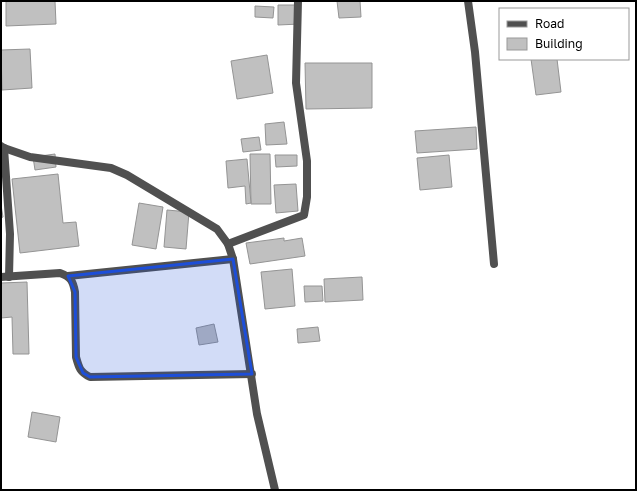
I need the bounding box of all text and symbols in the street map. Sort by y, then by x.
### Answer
legend [499,8,629,60]
text: Road [535,16,564,31]
text: Building [535,36,583,51]

